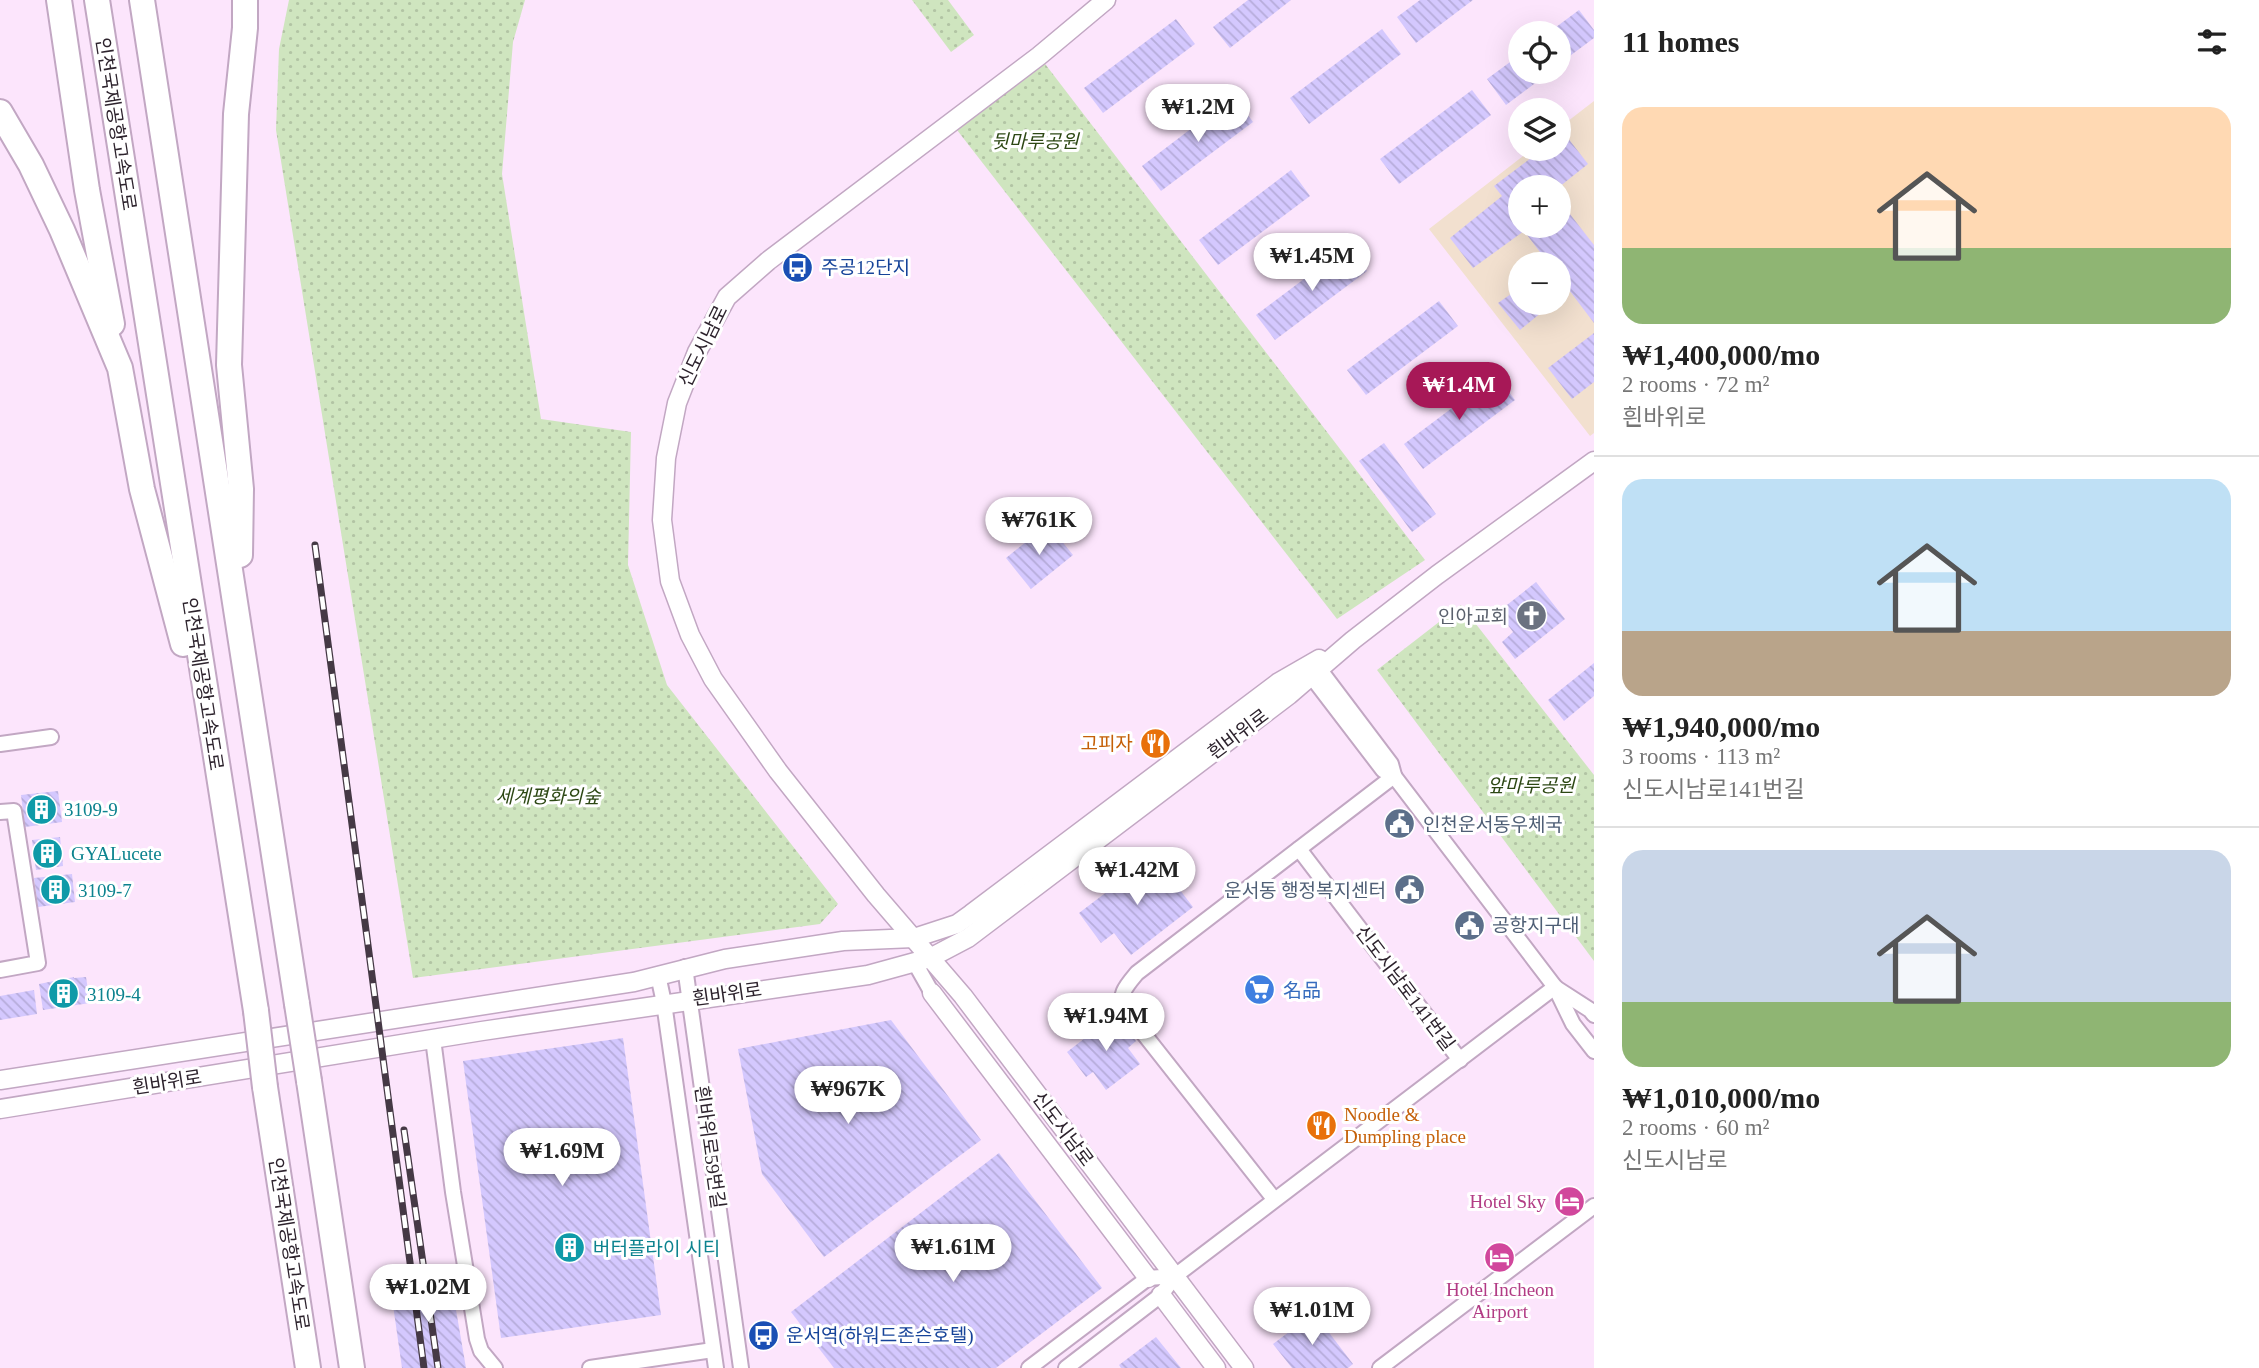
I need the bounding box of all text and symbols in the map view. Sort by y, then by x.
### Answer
map controls [1508,21,1571,315]
button: locate [1508,21,1571,84]
icon: filters [2193,23,2231,61]
text: 11 homes [1622,25,1740,58]
street label: 인천국제공항고속도로 [92,36,140,212]
pin: ₩1.2M [1149,85,1247,144]
text: ₩1.2M [1161,94,1235,119]
button: layers [1508,98,1571,161]
park label: 뒷마루공원 [991,131,1080,152]
icon: home [1864,153,1990,279]
button: + [1508,175,1571,238]
pin: ₩1.45M [1255,233,1369,293]
text: ₩1.45M [1270,243,1354,268]
bus stop icon: 주공12단지 [781,250,815,284]
button: − [1508,252,1571,315]
place label: 주공12단지 [821,257,910,278]
street label: 신도시남로 [674,302,732,390]
text: ₩1,400,000/mo [1622,338,1820,371]
pin: ₩1.4M [1410,362,1508,422]
text: ₩1.4M [1422,372,1496,397]
text: 2 rooms · 72 m² [1622,372,1769,397]
text: 흰바위로 [1622,405,1707,430]
pin: ₩761K [990,498,1088,557]
text: ₩761K [1001,507,1077,532]
icon: home [1864,525,1990,651]
street label: 인천국제공항고속도로 [179,596,227,772]
church icon: 인아교회 [1514,599,1548,633]
place label: 인아교회 [1438,606,1508,627]
street label: 흰바위로 [1204,705,1272,763]
text: ₩1,940,000/mo [1622,710,1820,743]
restaurant icon: 고피자 [1139,726,1173,760]
place label: 고피자 [1081,733,1133,754]
text: 3 rooms · 113 m² [1622,744,1780,769]
park label: 앞마루공원 [1487,775,1576,796]
text: 신도시남로141번길 [1622,777,1805,802]
park label: 세계평화의숲 [496,786,602,807]
building icon: 3109-9 [24,792,58,826]
place label: 3109-9 [64,799,118,820]
public building icon: 인천운서동우체국 [1383,807,1417,841]
place label: 인천운서동우체국 [1423,814,1563,835]
building icon: GYALucete [31,836,65,870]
place label: GYALucete [71,843,162,864]
pin: ₩1.42M [1080,848,1194,907]
text: ₩1.42M [1095,857,1179,882]
building icon: 3109-7 [38,873,72,907]
public building icon: 운서동 행정복지센터 [1392,873,1426,907]
place label: 3109-7 [78,880,132,901]
place label: 운서동 행정복지센터 [1224,880,1386,901]
icon: home [1864,896,1990,1022]
public building icon: 공항지구대 [1452,908,1486,942]
place label: 공항지구대 [1492,915,1579,936]
street label: 신도시남로141번길 [1351,921,1459,1055]
supermarket icon: 名品 [1243,973,1277,1007]
building icon: 3109-4 [47,977,81,1011]
street label: 흰바위로 [691,979,763,1009]
place label: 名品 [1283,980,1321,1001]
place label: 3109-4 [87,984,141,1005]
pin: ₩1.94M [1049,993,1163,1053]
text: ₩1.94M [1064,1003,1148,1028]
street label: 흰바위로 [131,1066,203,1098]
pin: ₩967K [799,1066,897,1126]
text: ₩967K [810,1076,886,1101]
text: ₩1,010,000/mo [1622,1081,1820,1114]
street label: 흰바위로59번길 [691,1084,729,1210]
street label: 신도시남로 [1028,1088,1098,1170]
place label: Noodle & Dumpling place [1344,1104,1466,1147]
restaurant icon: Noodle & Dumpling place [1304,1108,1338,1142]
text: 2 rooms · 60 m² [1622,1115,1769,1140]
pin: ₩1.69M [505,1128,619,1188]
text: ₩1.69M [520,1138,604,1163]
text: 신도시남로 [1622,1148,1728,1173]
street label: 인천국제공항고속도로 [265,1156,313,1332]
hotel icon: Hotel Sky [1552,1184,1586,1218]
place label: Hotel Sky [1469,1191,1546,1212]
pin: ₩1.61M [896,1224,1010,1284]
building icon: 버터플라이 시티 [553,1231,587,1265]
text: ₩1.61M [911,1234,995,1259]
place label: 버터플라이 시티 [593,1238,720,1259]
hotel icon: Hotel Incheon Airport [1483,1241,1517,1275]
pin: ₩1.02M [371,1264,485,1324]
text: ₩1.02M [386,1274,470,1299]
place label: Hotel Incheon Airport [1446,1279,1555,1322]
pin: ₩1.01M [1255,1288,1369,1347]
text: ₩1.01M [1270,1297,1354,1322]
bus stop icon: 운서역(하워드존슨호텔) [746,1318,780,1352]
place label: 운서역(하워드존슨호텔) [786,1325,973,1347]

